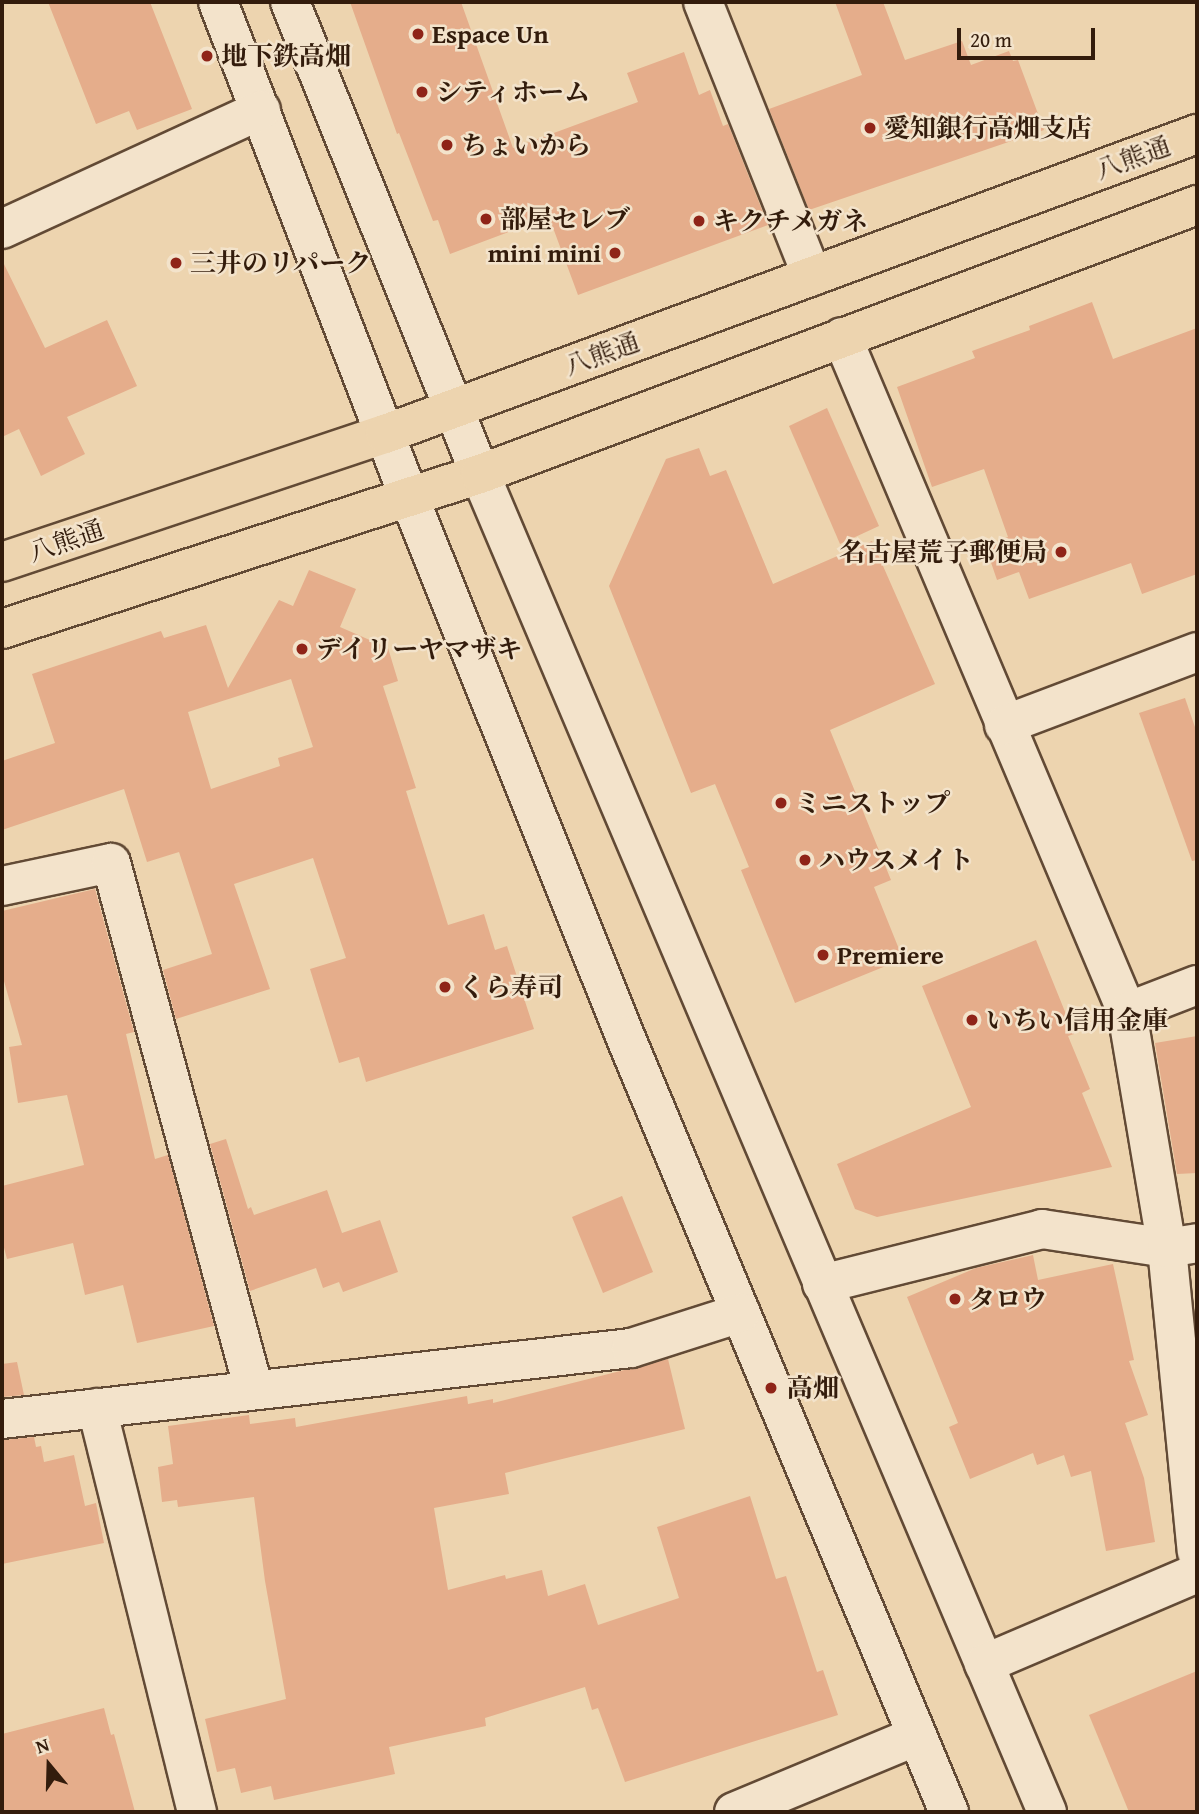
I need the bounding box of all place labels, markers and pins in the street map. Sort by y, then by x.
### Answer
place label: Espace Un [432,18,549,50]
marker: Espace Un [410,26,426,42]
place label: 地下鉄高畑 [221,40,351,72]
marker: 地下鉄高畑 [199,48,215,64]
place label: シティホーム [436,76,592,108]
marker: シティホーム [414,84,430,100]
place label: 愛知銀行高畑支店 [884,112,1092,144]
marker: 愛知銀行高畑支店 [862,120,878,136]
place label: ちょいから [461,129,591,161]
marker: ちょいから [439,137,455,153]
place label: 部屋セレブ [500,203,630,235]
place label: キクチメガネ [713,205,869,237]
marker: 部屋セレブ [478,211,494,227]
marker: キクチメガネ [691,213,707,229]
place label: mini mini [488,237,601,269]
marker: mini mini [607,245,623,261]
place label: 三井のリパーク [190,247,372,279]
marker: 三井のリパーク [168,255,184,271]
place label: 名古屋荒子郵便局 [839,536,1047,568]
marker: 名古屋荒子郵便局 [1053,544,1069,560]
place label: デイリーヤマザキ [316,633,524,665]
marker: デイリーヤマザキ [294,641,310,657]
place label: ミニストップ [795,787,951,819]
marker: ミニストップ [773,795,789,811]
place label: ハウスメイト [819,844,975,876]
marker: ハウスメイト [797,852,813,868]
place label: Premiere [837,939,944,971]
marker: Premiere [815,947,831,963]
place label: くら寿司 [459,971,563,1003]
marker: くら寿司 [437,979,453,995]
place label: いちい信用金庫 [986,1004,1168,1036]
marker: いちい信用金庫 [964,1012,980,1028]
place label: タロウ [969,1283,1047,1315]
marker: タロウ [947,1291,963,1307]
place label: 高畑 [787,1372,839,1404]
marker: 高畑 [761,1378,781,1398]

